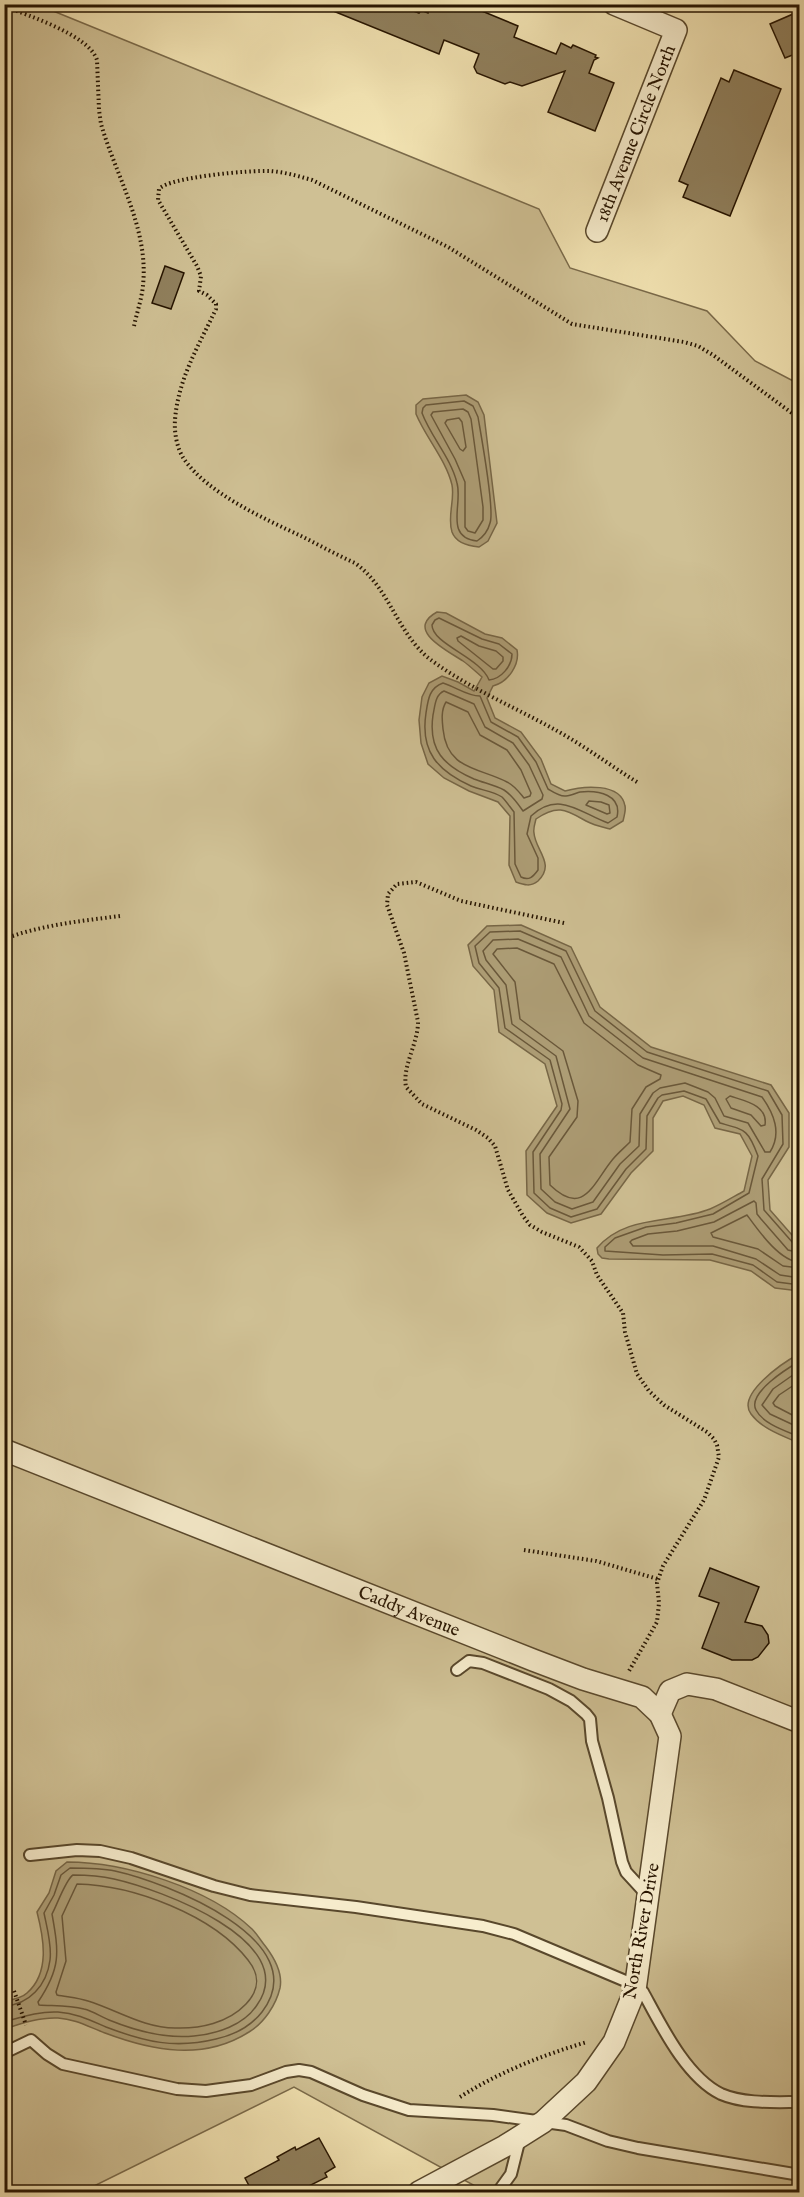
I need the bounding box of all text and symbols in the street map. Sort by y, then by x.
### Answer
street label: 18th Avenue Circle North [592,41,682,226]
street label: Caddy Avenue [354,1582,463,1643]
street label: North River Drive [619,1861,666,2001]

